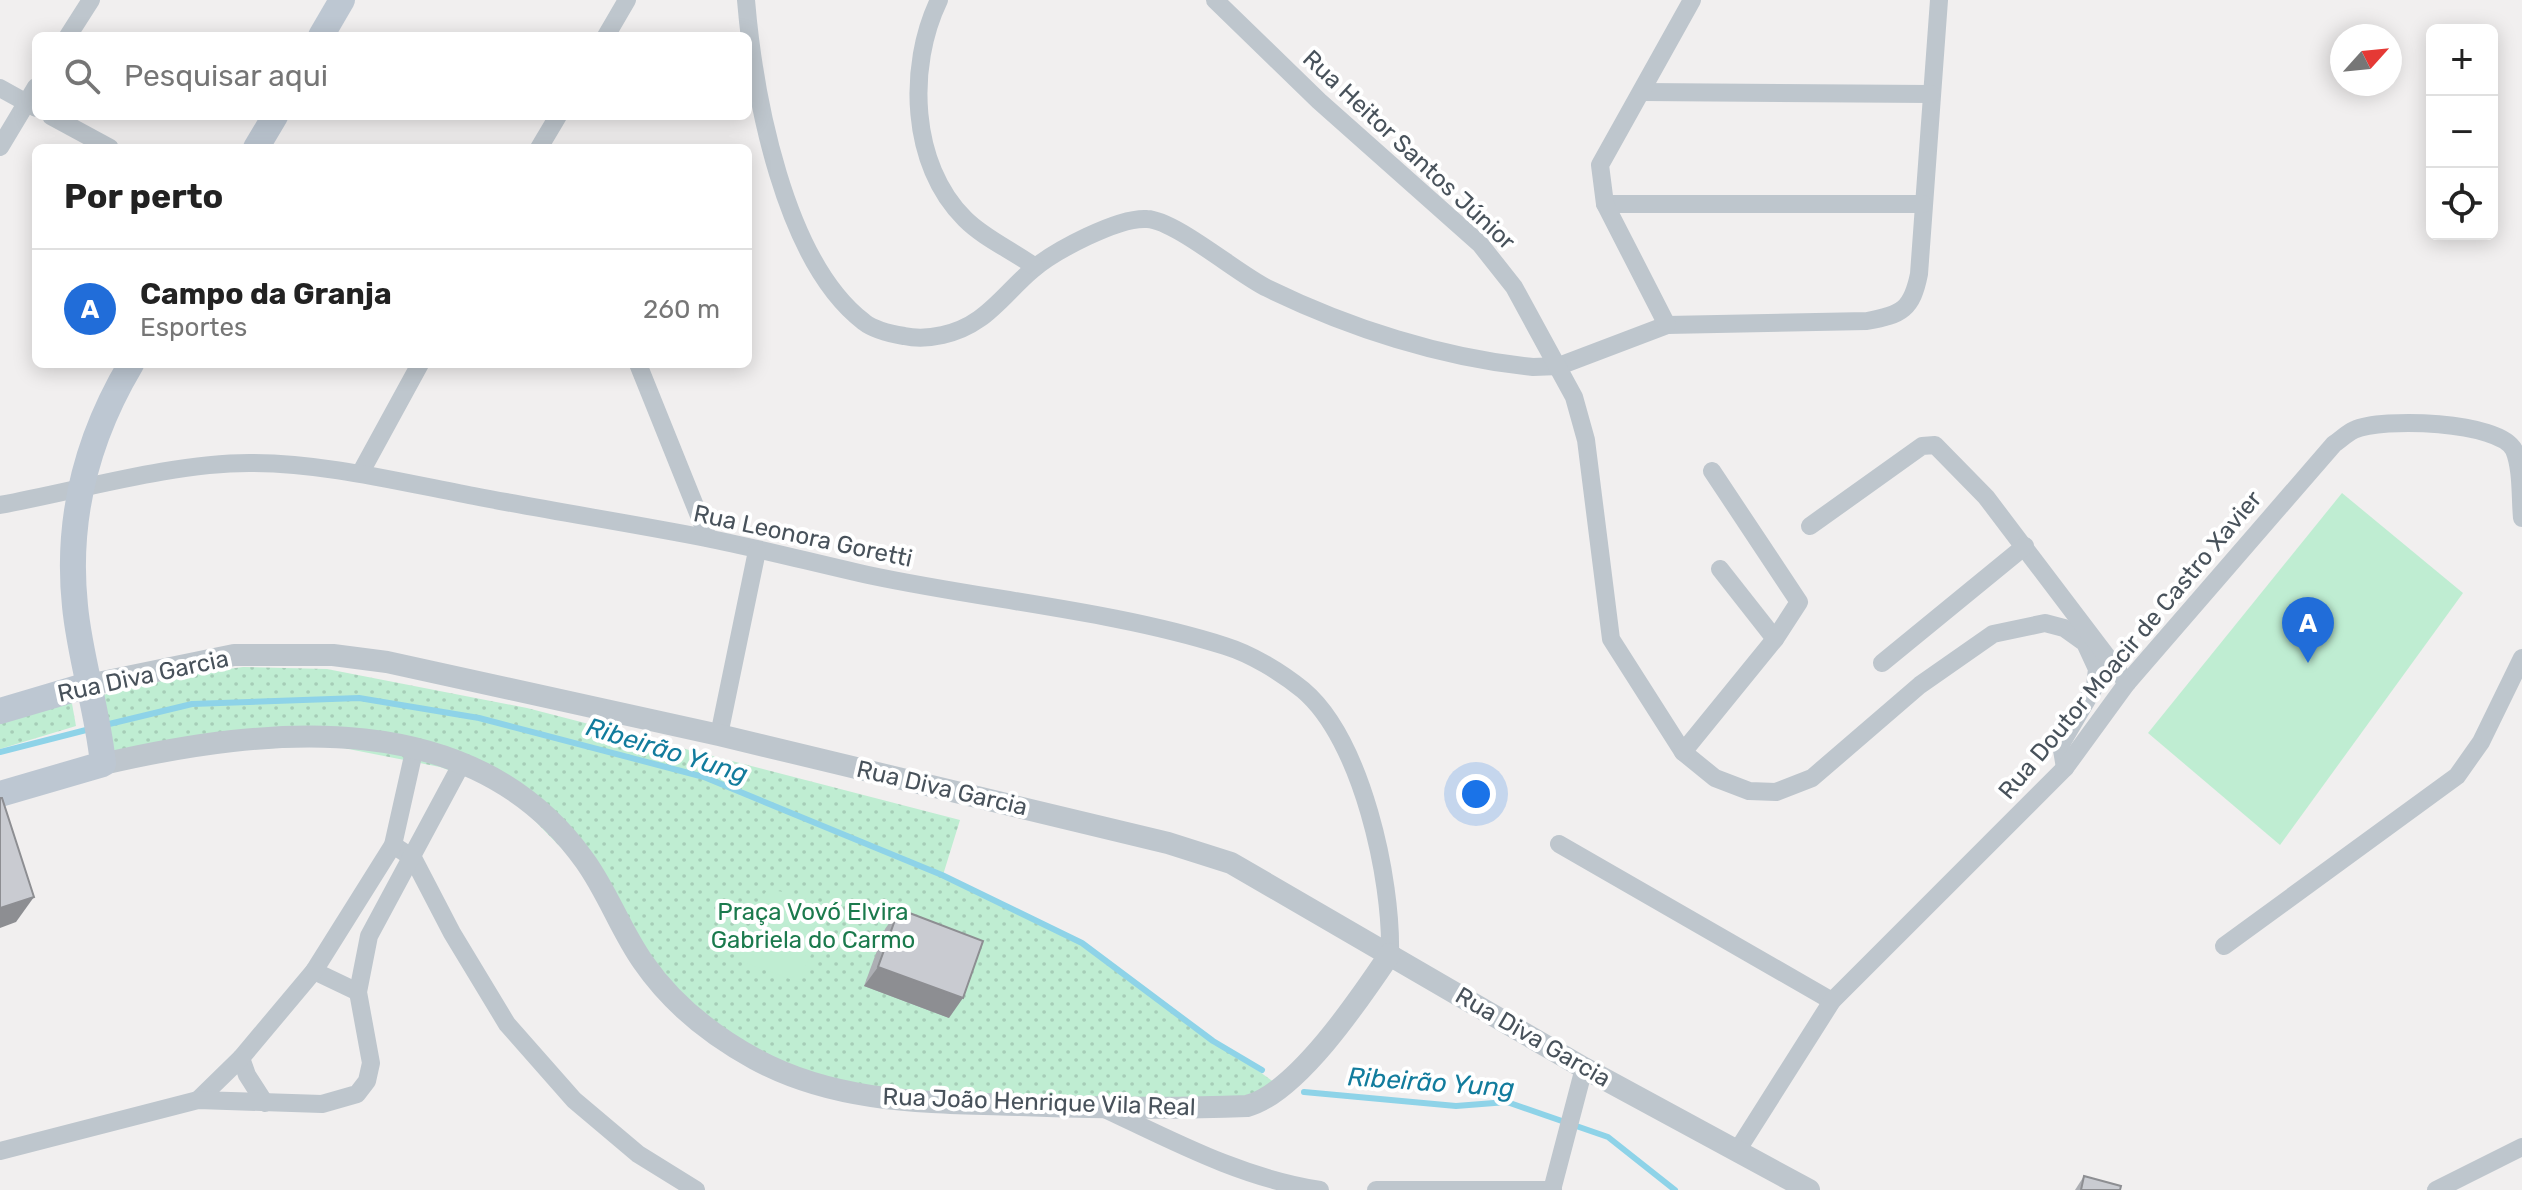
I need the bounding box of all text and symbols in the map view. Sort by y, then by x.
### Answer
north arrow [2330,24,2402,96]
map controls [2426,24,2498,240]
button: + [2426,24,2498,96]
search box [32,32,752,120]
street label: Rua Heitor Santos Júnior [1297,44,1521,256]
icon: search [60,54,104,98]
text: Pesquisar aqui [124,58,328,94]
button: − [2426,96,2498,168]
button: locate [2426,168,2498,240]
text: Por perto [64,176,223,217]
text: Campo da Granja [140,276,392,312]
text: A [81,294,99,325]
text: 260 m [643,294,720,325]
text: Esportes [140,312,247,343]
street label: Rua Doutor Moacir de Castro Xavier [1993,485,2267,805]
street label: Rua Leonora Goretti [691,499,915,573]
pin: A [2282,597,2334,663]
street label: Rua Diva Garcia [55,644,231,708]
water label: Ribeirão Yung [582,711,751,790]
street label: Rua Diva Garcia [854,755,1030,821]
your location [1456,774,1496,814]
park label: Praça Vovó Elvira Gabriela do Carmo [711,898,915,954]
street label: Rua Diva Garcia [1450,981,1616,1093]
water label: Ribeirão Yung [1346,1061,1516,1104]
street label: Rua João Henrique Vila Real [882,1083,1196,1121]

